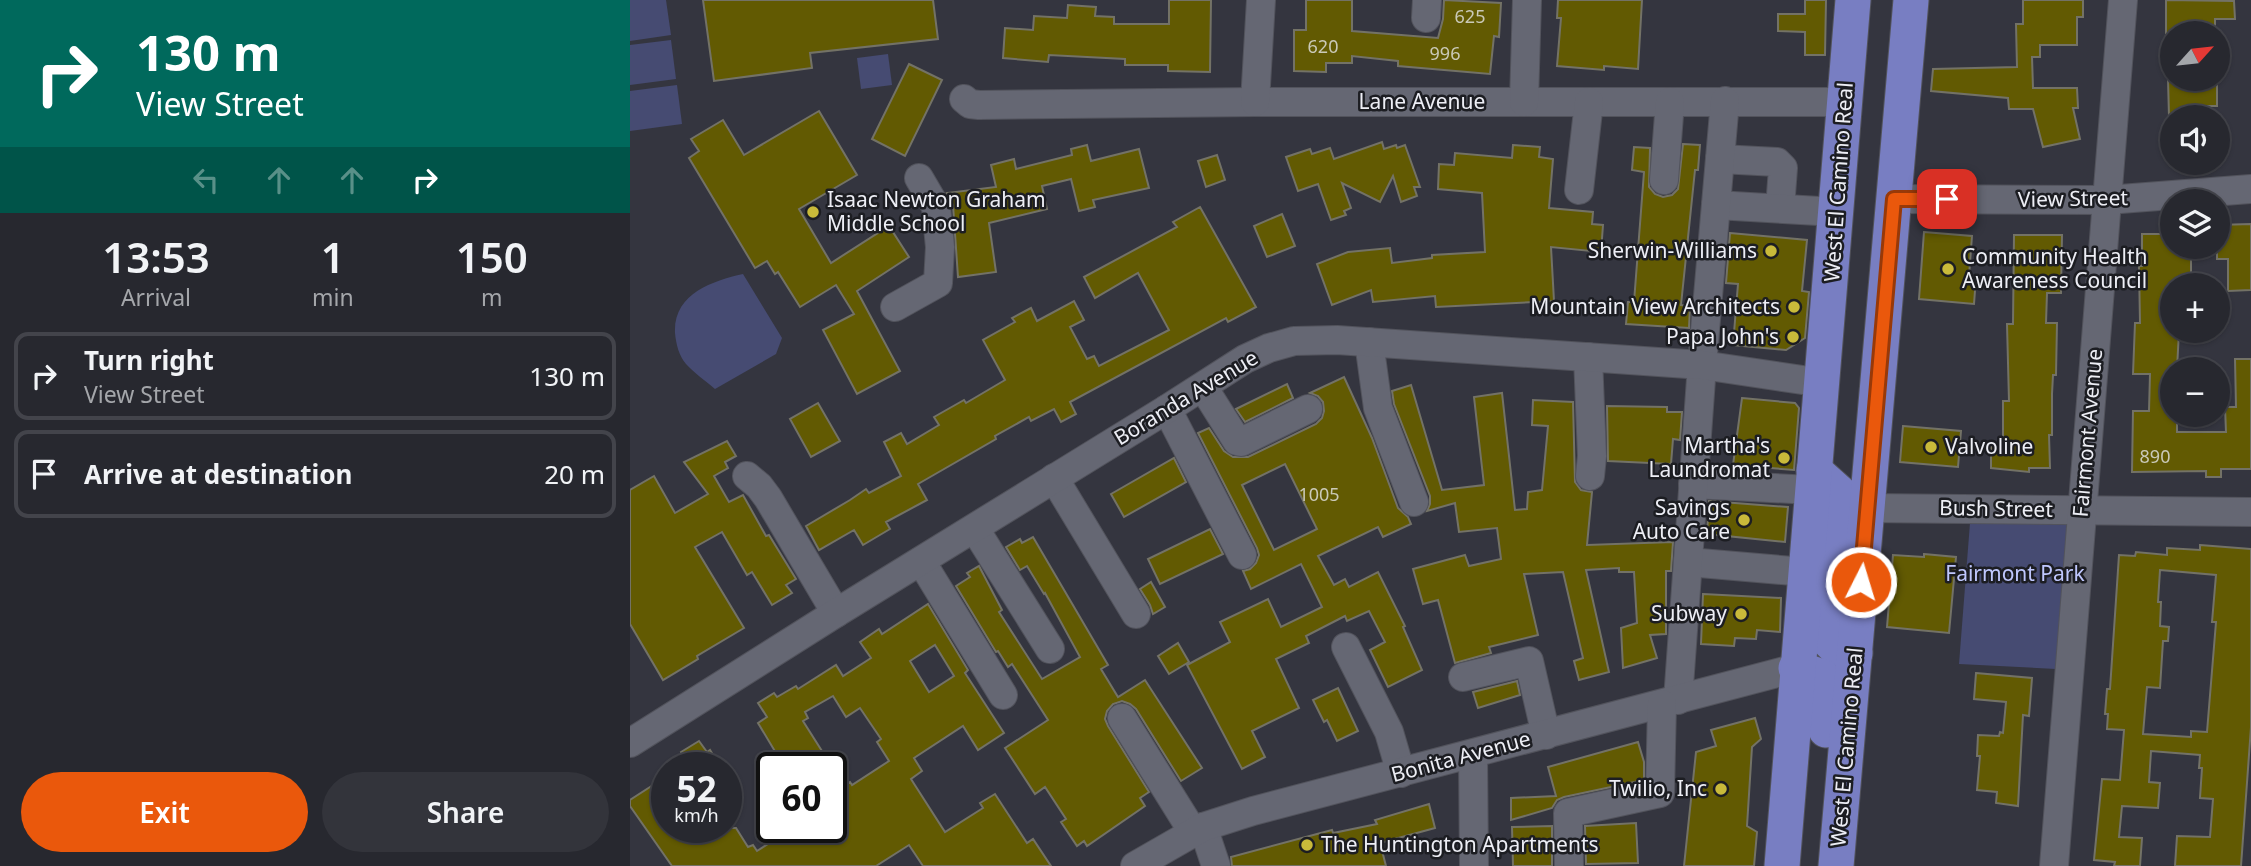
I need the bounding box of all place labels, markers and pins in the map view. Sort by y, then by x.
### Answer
pin [1917,169,1977,229]
place label: Isaac Newton Graham Middle School [827,185,1046,237]
marker: Isaac Newton Graham Middle School [805,204,821,220]
place label: Sherwin-Williams [1588,236,1757,264]
place label: Community Health Awareness Council [1962,242,2148,294]
marker: Sherwin-Williams [1763,243,1779,259]
marker: Community Health Awareness Council [1940,261,1956,277]
place label: Mountain View Architects [1530,292,1780,320]
marker: Mountain View Architects [1786,299,1802,315]
place label: Papa John's [1666,322,1779,350]
marker: Papa John's [1785,329,1801,345]
place label: Martha's Laundromat [1648,431,1770,483]
place label: Valvoline [1945,432,2033,460]
marker: Valvoline [1923,439,1939,455]
marker: Martha's Laundromat [1776,450,1792,466]
place label: Savings Auto Care [1633,493,1730,545]
marker: Savings Auto Care [1736,512,1752,528]
place label: Subway [1651,599,1727,627]
marker: Subway [1733,606,1749,622]
place label: Twilio, Inc [1609,774,1707,802]
marker: Twilio, Inc [1713,781,1729,797]
place label: The Huntington Apartments [1321,830,1599,858]
marker: The Huntington Apartments [1299,837,1315,853]

